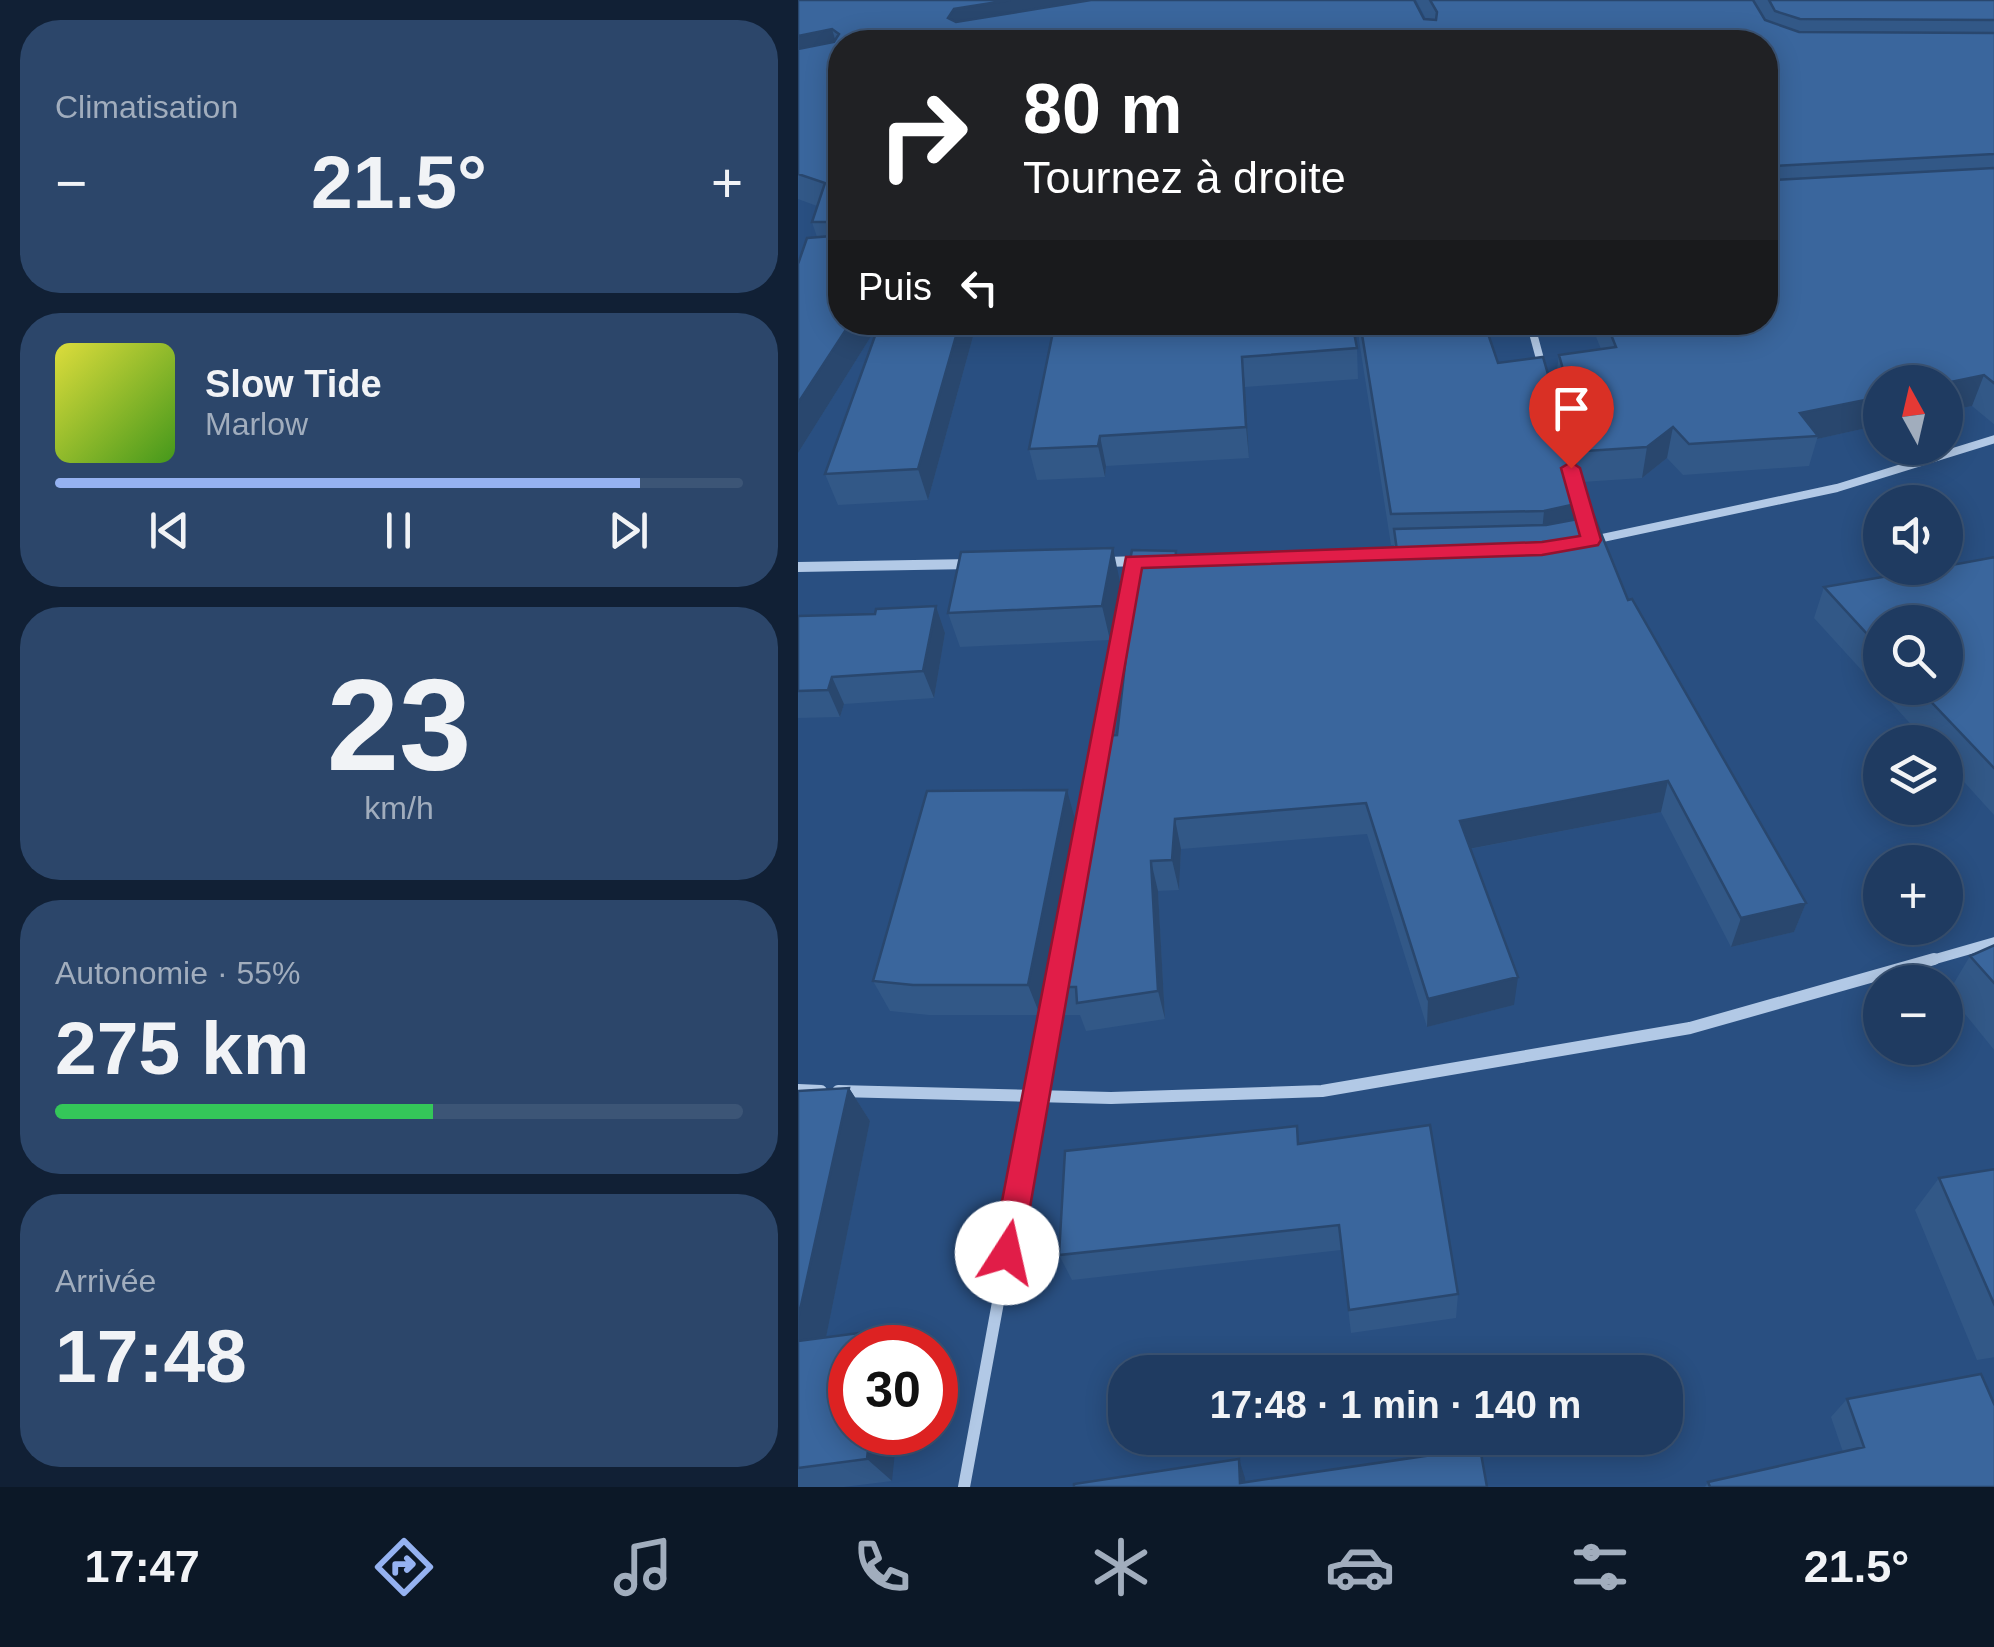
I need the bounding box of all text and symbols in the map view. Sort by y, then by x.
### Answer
icon: right [858,70,988,200]
text: 80 m [1023,70,1183,148]
text: Climatisation [55,89,238,125]
text: 21.5° [311,140,487,224]
text: − [55,152,87,214]
text: + [711,152,743,214]
text: Tournez à droite [1023,152,1346,203]
icon: left [952,260,1007,315]
text: Puis [858,266,932,308]
text: Slow Tide [205,363,382,405]
north arrow [1863,365,1963,465]
map controls [1863,365,1963,1065]
pin [1529,366,1614,469]
icon: arrive [1544,381,1599,436]
text: Marlow [205,406,308,442]
button: sound [1863,485,1963,585]
icon: previous [142,503,197,558]
icon: pause [371,503,426,558]
icon: next [601,503,656,558]
button: search [1863,605,1963,705]
text: 23 [327,652,471,798]
button: layers [1863,725,1963,825]
text: km/h [364,790,434,826]
button: + [1863,845,1963,945]
text: Autonomie · 55% [55,955,300,991]
button: − [1863,965,1963,1065]
text: 275 km [55,1006,309,1090]
position arrow [955,1201,1059,1305]
text: Arrivée [55,1263,156,1299]
text: 17:48 [55,1314,247,1398]
speed limit sign: 30 [828,1325,958,1455]
text: 17:48 · 1 min · 140 m [1210,1384,1581,1426]
icon: directions [369,1532,439,1602]
icon: music [608,1532,678,1602]
icon: phone [847,1532,917,1602]
icon: climate [1086,1532,1156,1602]
icon: car [1325,1532,1395,1602]
icon: filters [1565,1532,1635,1602]
text: 17:47 [85,1541,200,1592]
text: 21.5° [1804,1541,1909,1592]

